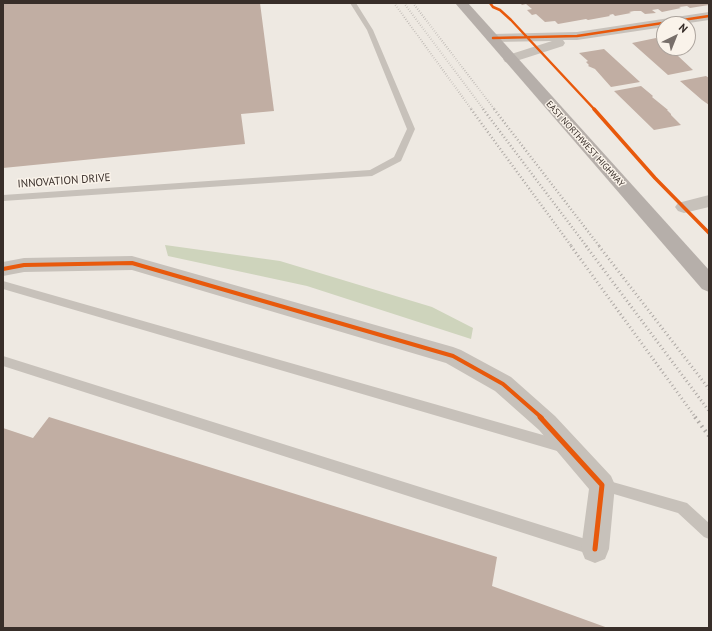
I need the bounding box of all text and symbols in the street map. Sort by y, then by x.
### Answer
north arrow [656,16,696,56]
text: N [676,20,691,36]
street label: EAST NORTHWEST HIGHWAY [544,99,626,189]
street label: INNOVATION DRIVE [17,171,111,191]

